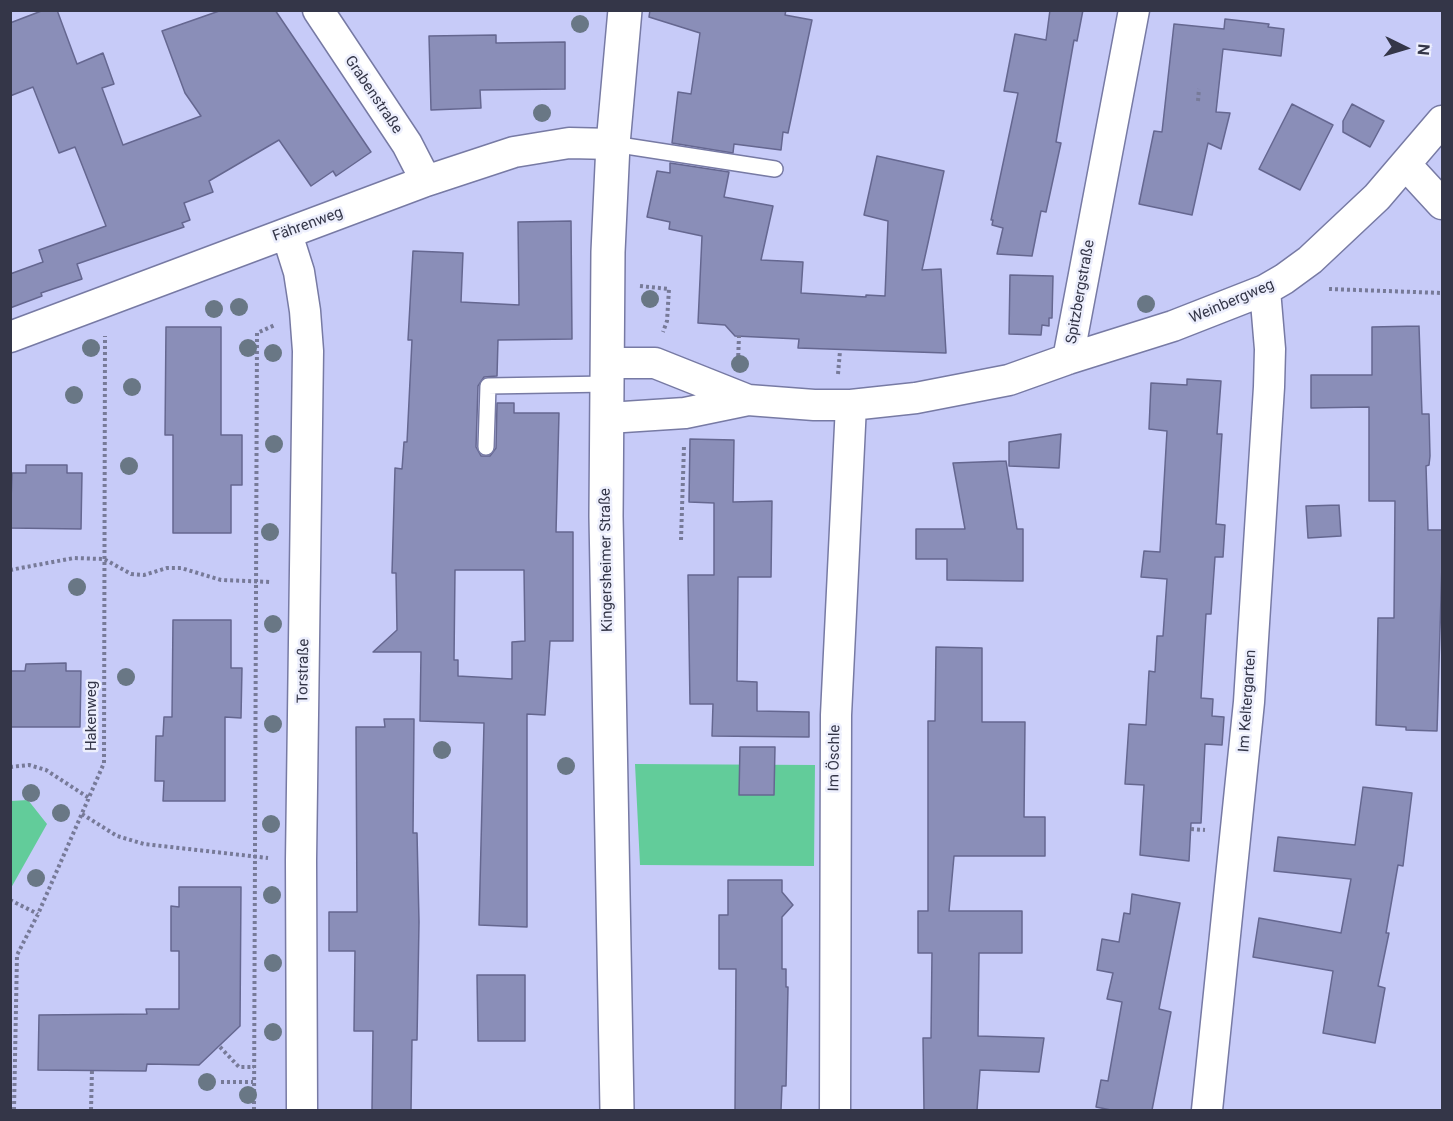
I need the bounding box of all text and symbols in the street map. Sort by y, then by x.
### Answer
north arrow [1375,18,1435,78]
text: N [1413,43,1433,56]
street label: Grabenstraße [340,53,406,137]
street label: Fährenweg [270,204,346,246]
street label: Spitzbergstraße [1063,238,1099,346]
street label: Weinbergweg [1187,276,1277,328]
street label: Kingersheimer Straße [597,488,617,632]
street label: Torstraße [294,639,314,703]
street label: Im Keltergarten [1235,649,1261,753]
street label: Hakenweg [83,681,101,751]
street label: Im Öschle [825,724,845,792]

